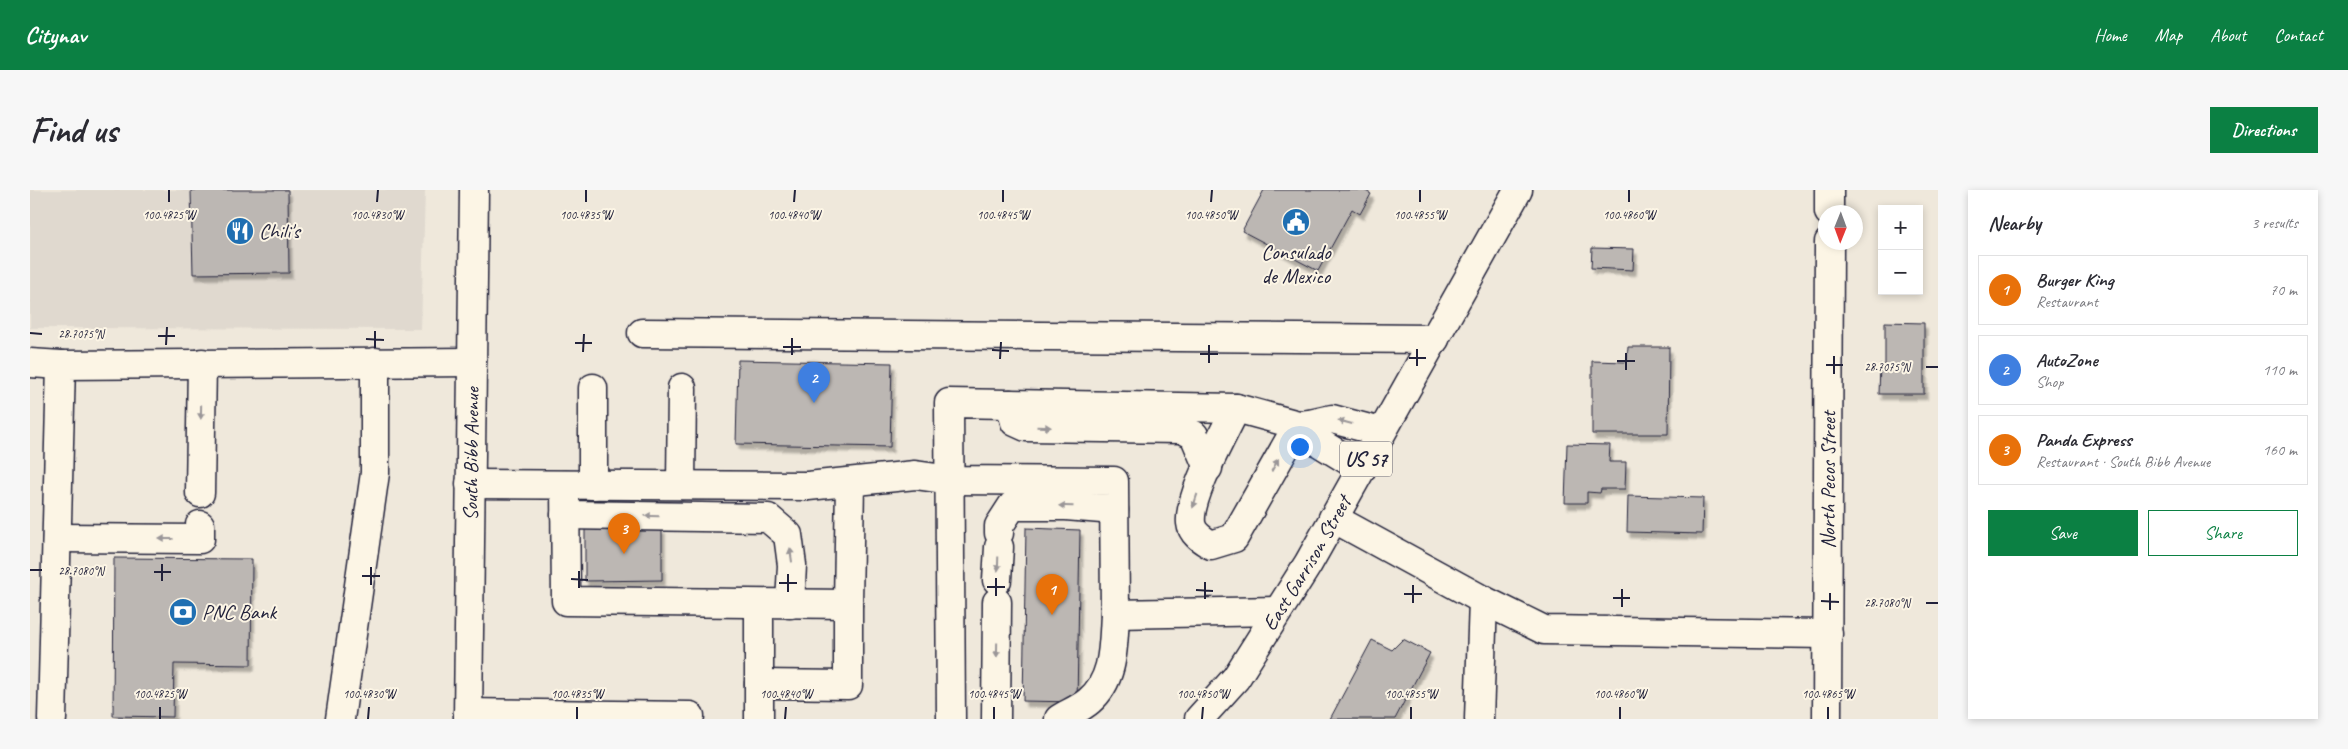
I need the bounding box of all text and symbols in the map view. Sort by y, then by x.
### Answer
text: Citynav [25,20,86,50]
text: Home [2094,24,2127,46]
text: Map [2155,24,2182,46]
text: About [2210,24,2246,46]
text: Contact [2274,24,2323,46]
button: Directions [2210,107,2318,153]
text: Find us [30,108,117,153]
north arrow [1818,205,1863,250]
map controls [1878,205,1923,295]
button: + [1878,205,1923,250]
text: 100.4825°W [143,207,197,223]
text: 100.4830°W [351,207,405,223]
text: 100.4835°W [560,207,614,223]
text: 100.4840°W [768,207,822,223]
text: 100.4845°W [977,207,1031,223]
text: 100.4850°W [1185,207,1239,223]
public building icon: Consulado de Mexico [1281,207,1311,237]
text: 100.4855°W [1394,207,1448,223]
text: 100.4860°W [1603,207,1657,223]
text: Nearby [1988,210,2041,236]
text: 3 results [2251,213,2298,233]
restaurant icon: Chili's [225,216,255,246]
place label: Chili's [259,218,302,244]
place label: Consulado de Mexico [1261,239,1332,289]
button: − [1878,250,1923,295]
text: Burger King [2036,268,2114,292]
text: 1 [2001,280,2009,300]
text: 70 m [2270,280,2297,300]
text: Restaurant [2036,292,2098,312]
text: 28.7075°N [58,326,105,342]
text: AutoZone [2036,348,2098,372]
text: 28.7075°N [1864,359,1911,375]
text: 2 [2001,360,2009,380]
text: 110 m [2263,360,2297,380]
pin: 2 [798,362,830,403]
text: Shop [2036,372,2063,392]
street label: South Bibb Avenue [457,386,485,521]
one-way arrow [197,404,205,420]
street label: North Pecos Street [1815,409,1841,549]
one-way arrow [1338,418,1353,426]
one-way arrow [1037,423,1053,431]
text: Panda Express [2036,428,2132,452]
your location [1287,434,1313,460]
text: 3 [2001,440,2009,460]
text: 160 m [2263,440,2297,460]
road number: US 57 [1340,442,1392,476]
text: Restaurant · South Bibb Avenue [2036,452,2210,472]
one-way arrow [1271,459,1280,472]
street label: East Garrison Street [1256,489,1358,635]
one-way arrow [1191,493,1199,508]
one-way arrow [1058,502,1074,510]
button: Save [1988,510,2138,556]
button: Share [2148,510,2298,556]
one-way arrow [644,512,660,520]
pin: 3 [608,513,640,554]
one-way arrow [158,535,174,543]
one-way arrow [787,547,795,563]
one-way arrow [994,556,1002,572]
text: 28.7080°N [58,563,105,579]
pin: 1 [1036,574,1068,615]
text: 28.7080°N [1864,595,1911,611]
bank icon: PNC Bank [168,597,198,627]
place label: PNC Bank [202,599,277,625]
one-way arrow [992,643,1000,659]
text: 100.4825°W [134,686,188,702]
text: 100.4830°W [343,686,397,702]
text: 100.4835°W [551,686,605,702]
text: 100.4840°W [760,686,814,702]
text: 100.4845°W [968,686,1022,702]
text: 100.4850°W [1177,686,1231,702]
text: 100.4855°W [1385,686,1439,702]
text: 100.4860°W [1594,686,1648,702]
text: 100.4865°W [1802,686,1856,702]

